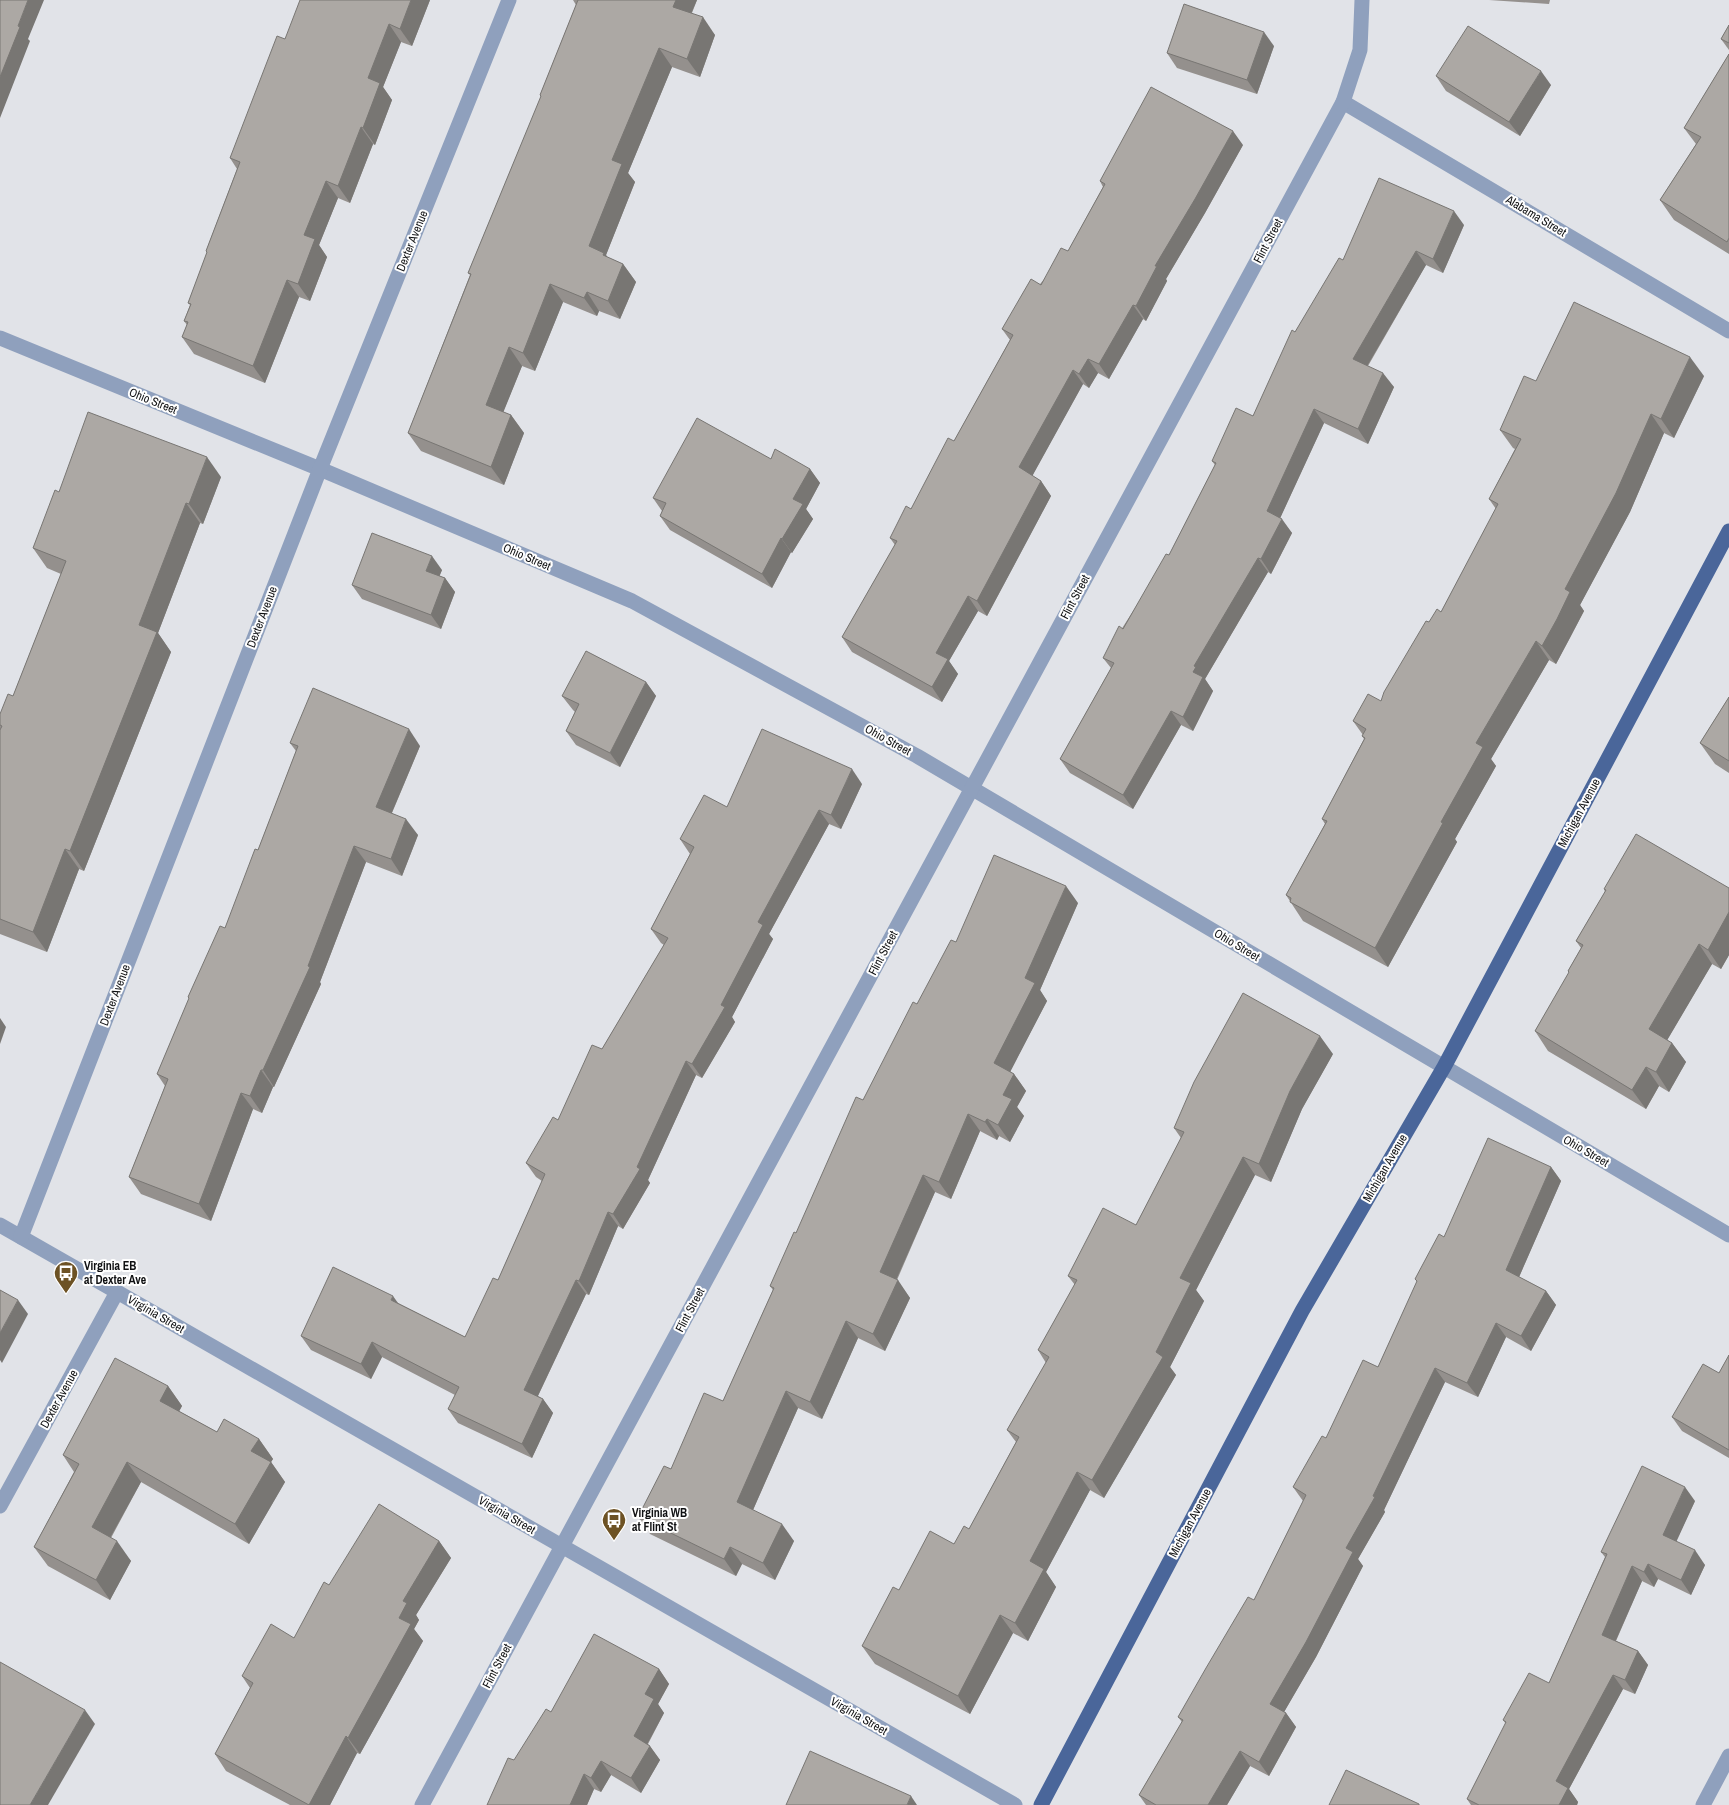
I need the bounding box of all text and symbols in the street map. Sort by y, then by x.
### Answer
street label: Alabama Street [1502,191,1569,240]
street label: Dexter Avenue [393,208,431,274]
street label: Flint Street [1250,216,1286,266]
street label: Ohio Street [127,384,180,418]
street label: Ohio Street [501,540,554,574]
street label: Flint Street [1057,572,1093,622]
street label: Dexter Avenue [243,584,281,650]
street label: Ohio Street [862,721,914,759]
street label: Michigan Avenue [1554,776,1604,850]
street label: Ohio Street [1211,925,1263,965]
street label: Flint Street [865,928,901,978]
street label: Dexter Avenue [96,962,134,1028]
street label: Michigan Avenue [1359,1131,1411,1205]
street label: Ohio Street [1560,1131,1612,1171]
place label: Virginia EB at Dexter Ave [84,1258,147,1288]
bus stop icon: Virginia EB at Dexter Ave [53,1260,79,1294]
street label: Flint Street [672,1285,708,1335]
street label: Virginia Street [125,1291,188,1337]
street label: Dexter Avenue [36,1367,82,1431]
street label: Michigan Avenue [1165,1486,1215,1560]
street label: Virginia Street [476,1492,539,1538]
place label: Virginia WB at Flint St [632,1505,687,1535]
bus stop icon: Virginia WB at Flint St [601,1507,627,1541]
street label: Flint Street [479,1641,515,1691]
street label: Virginia Street [828,1693,891,1739]

